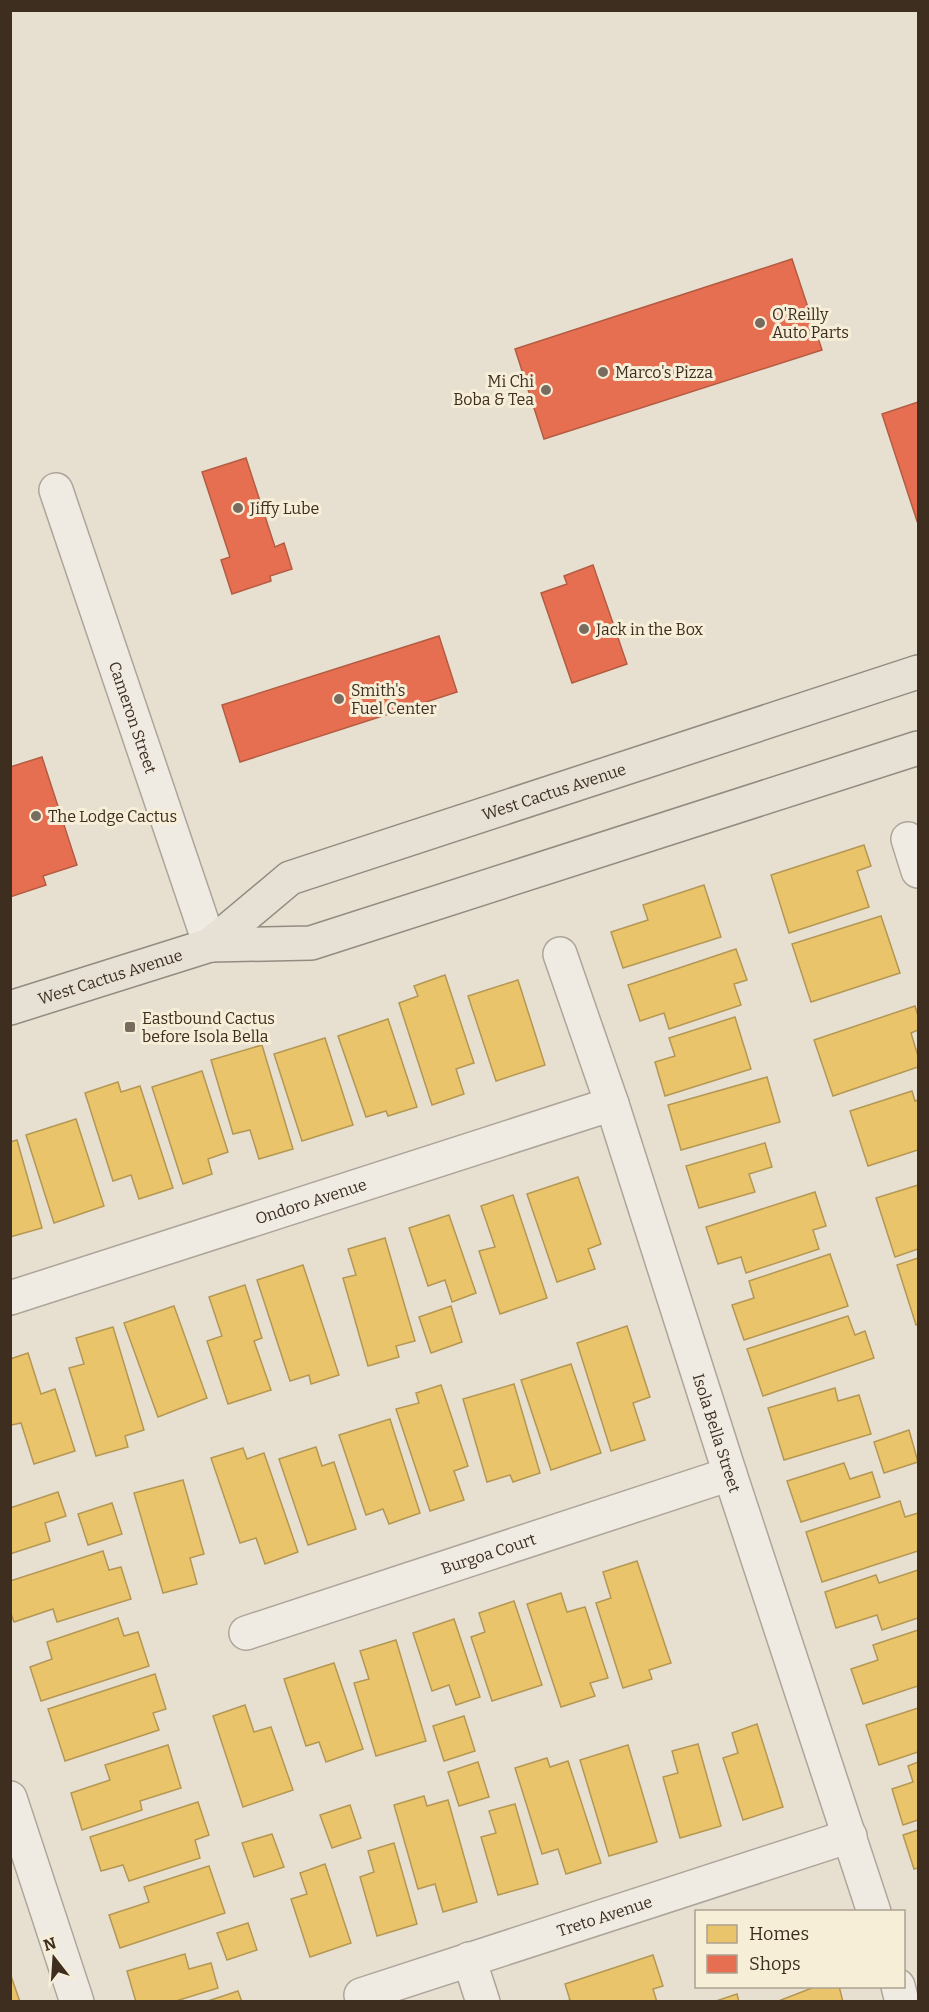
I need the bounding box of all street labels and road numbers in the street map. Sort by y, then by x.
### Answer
street label: Cameron Street [105,659,160,776]
street label: West Cactus Avenue [480,759,628,824]
street label: West Cactus Avenue [36,945,185,1009]
street label: Ondoro Avenue [253,1175,369,1228]
street label: Isola Bella Street [689,1371,744,1495]
street label: Burgoa Court [439,1529,538,1578]
street label: Treto Avenue [555,1892,655,1941]

